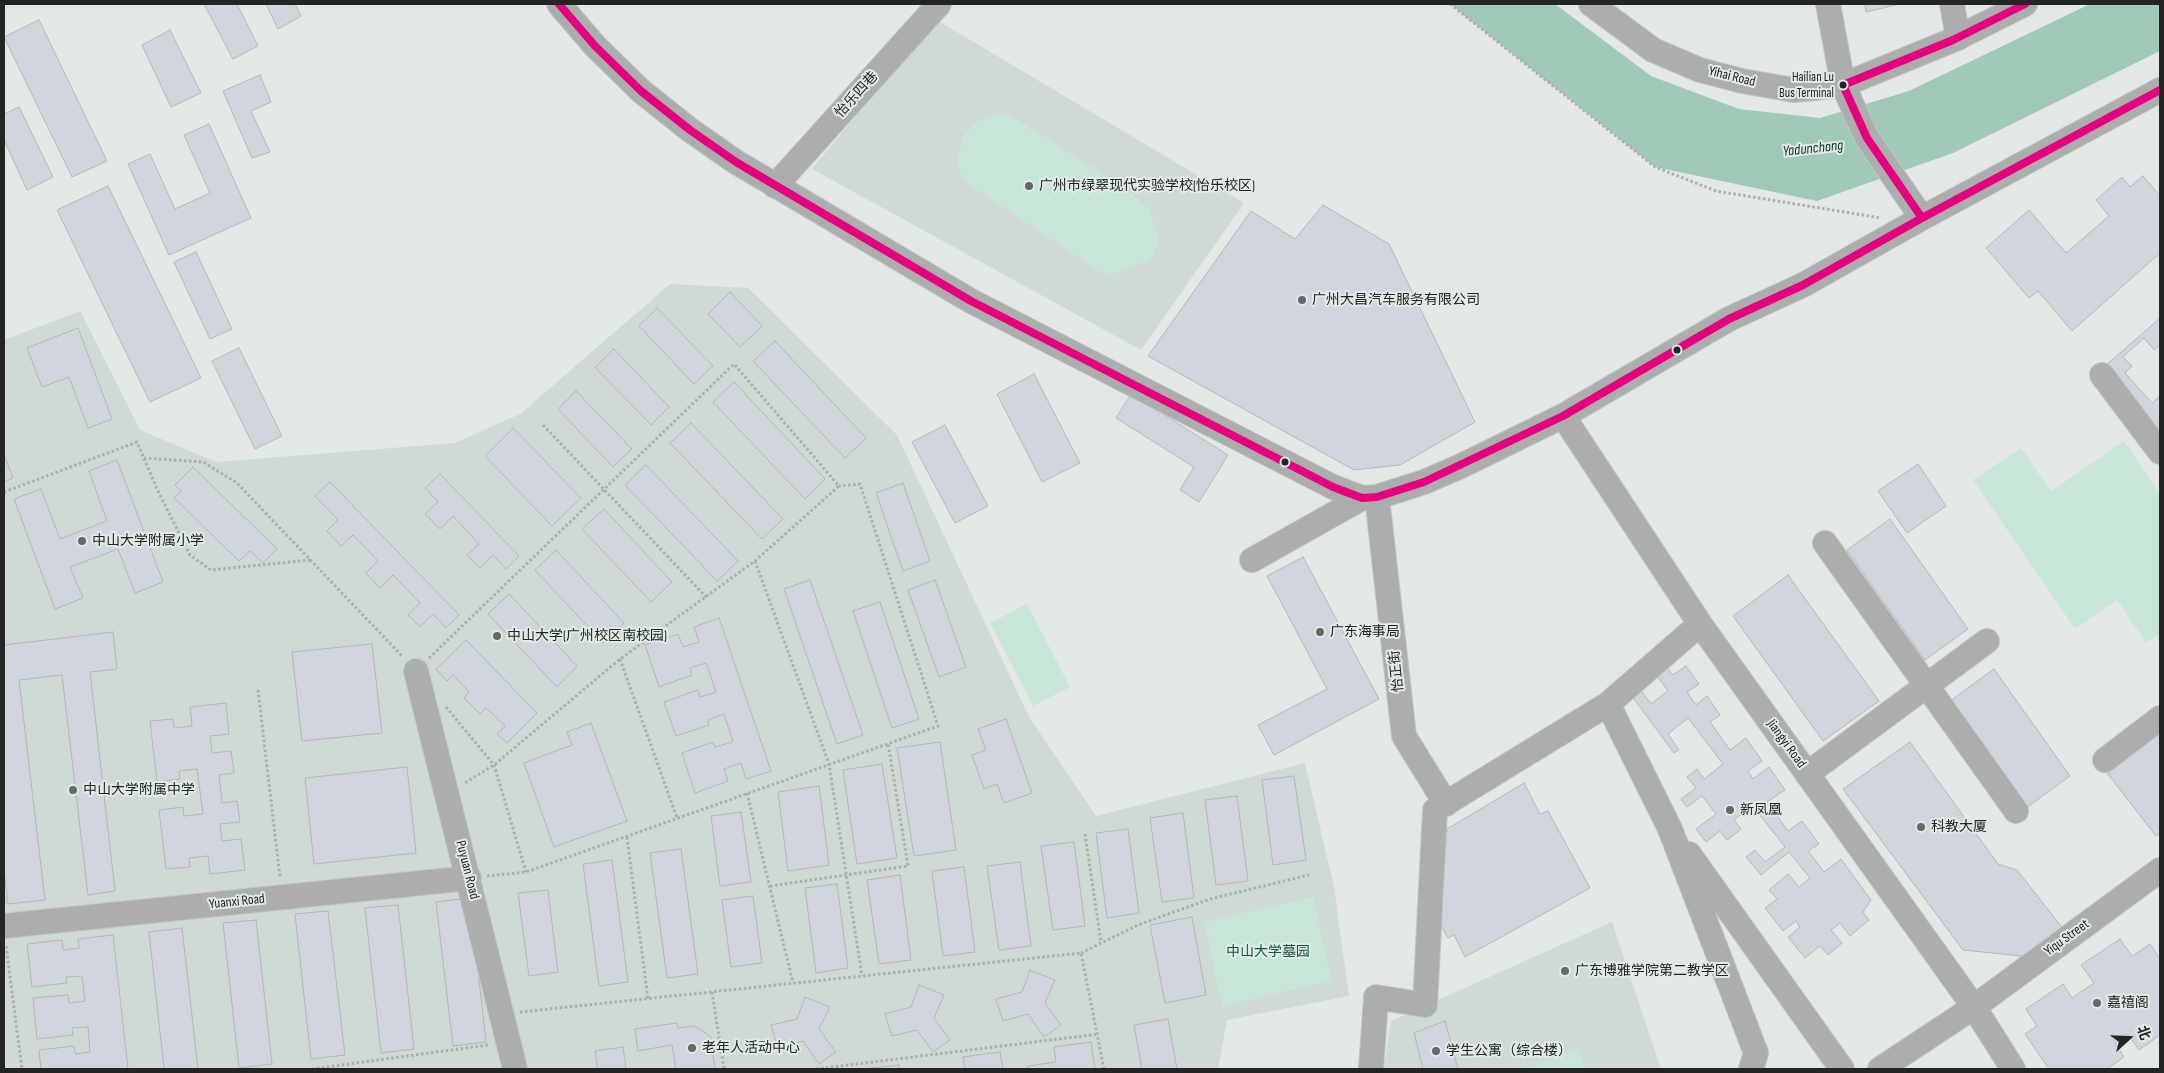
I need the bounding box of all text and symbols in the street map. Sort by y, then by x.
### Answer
street label: Yihai Road [1707,63,1757,91]
street label: 怡乐四巷 [832,69,882,121]
place label: Hailian Lu Bus Terminal [1779,70,1834,101]
marker: Hailian Lu Bus Terminal [1838,80,1848,90]
water label: Yadunchong [1782,137,1844,161]
place label: 广州市绿翠现代实验学校(怡乐校区) [1039,178,1255,194]
marker: 广州市绿翠现代实验学校(怡乐校区) [1023,180,1035,192]
place label: 广州大昌汽车服务有限公司 [1312,292,1480,308]
marker: 广州大昌汽车服务有限公司 [1296,294,1308,306]
unlabelled marker [1672,345,1682,355]
unlabelled marker [1280,457,1290,467]
place label: 中山大学附属小学 [92,533,204,549]
marker: 中山大学附属小学 [76,535,88,547]
place label: 广东海事局 [1330,624,1400,640]
marker: 广东海事局 [1314,626,1326,638]
place label: 中山大学(广州校区南校园) [507,628,667,644]
marker: 中山大学(广州校区南校园) [491,630,503,642]
street label: 怡正街 [1386,649,1408,693]
street label: Jiangyi Road [1763,717,1809,771]
place label: 中山大学附属中学 [83,782,195,798]
marker: 中山大学附属中学 [67,784,79,796]
place label: 新凤凰 [1740,802,1782,818]
marker: 新凤凰 [1724,804,1736,816]
place label: 科教大厦 [1931,819,1987,835]
marker: 科教大厦 [1915,821,1927,833]
street label: Puyuan Road [452,839,482,901]
street label: Yuanxi Road [208,891,266,913]
street label: Yiqu Street [2041,916,2093,960]
park label: 中山大学墓园 [1226,944,1310,960]
place label: 广东博雅学院第二教学区 [1575,963,1729,979]
marker: 广东博雅学院第二教学区 [1559,965,1571,977]
place label: 嘉禧阁 [2107,995,2149,1011]
marker: 嘉禧阁 [2091,997,2103,1009]
north arrow [2104,1013,2154,1063]
text: 北 [2133,1023,2154,1042]
place label: 老年人活动中心 [702,1040,800,1056]
marker: 老年人活动中心 [686,1042,698,1054]
place label: 学生公寓（综合楼） [1446,1043,1572,1059]
marker: 学生公寓（综合楼） [1430,1045,1442,1057]

